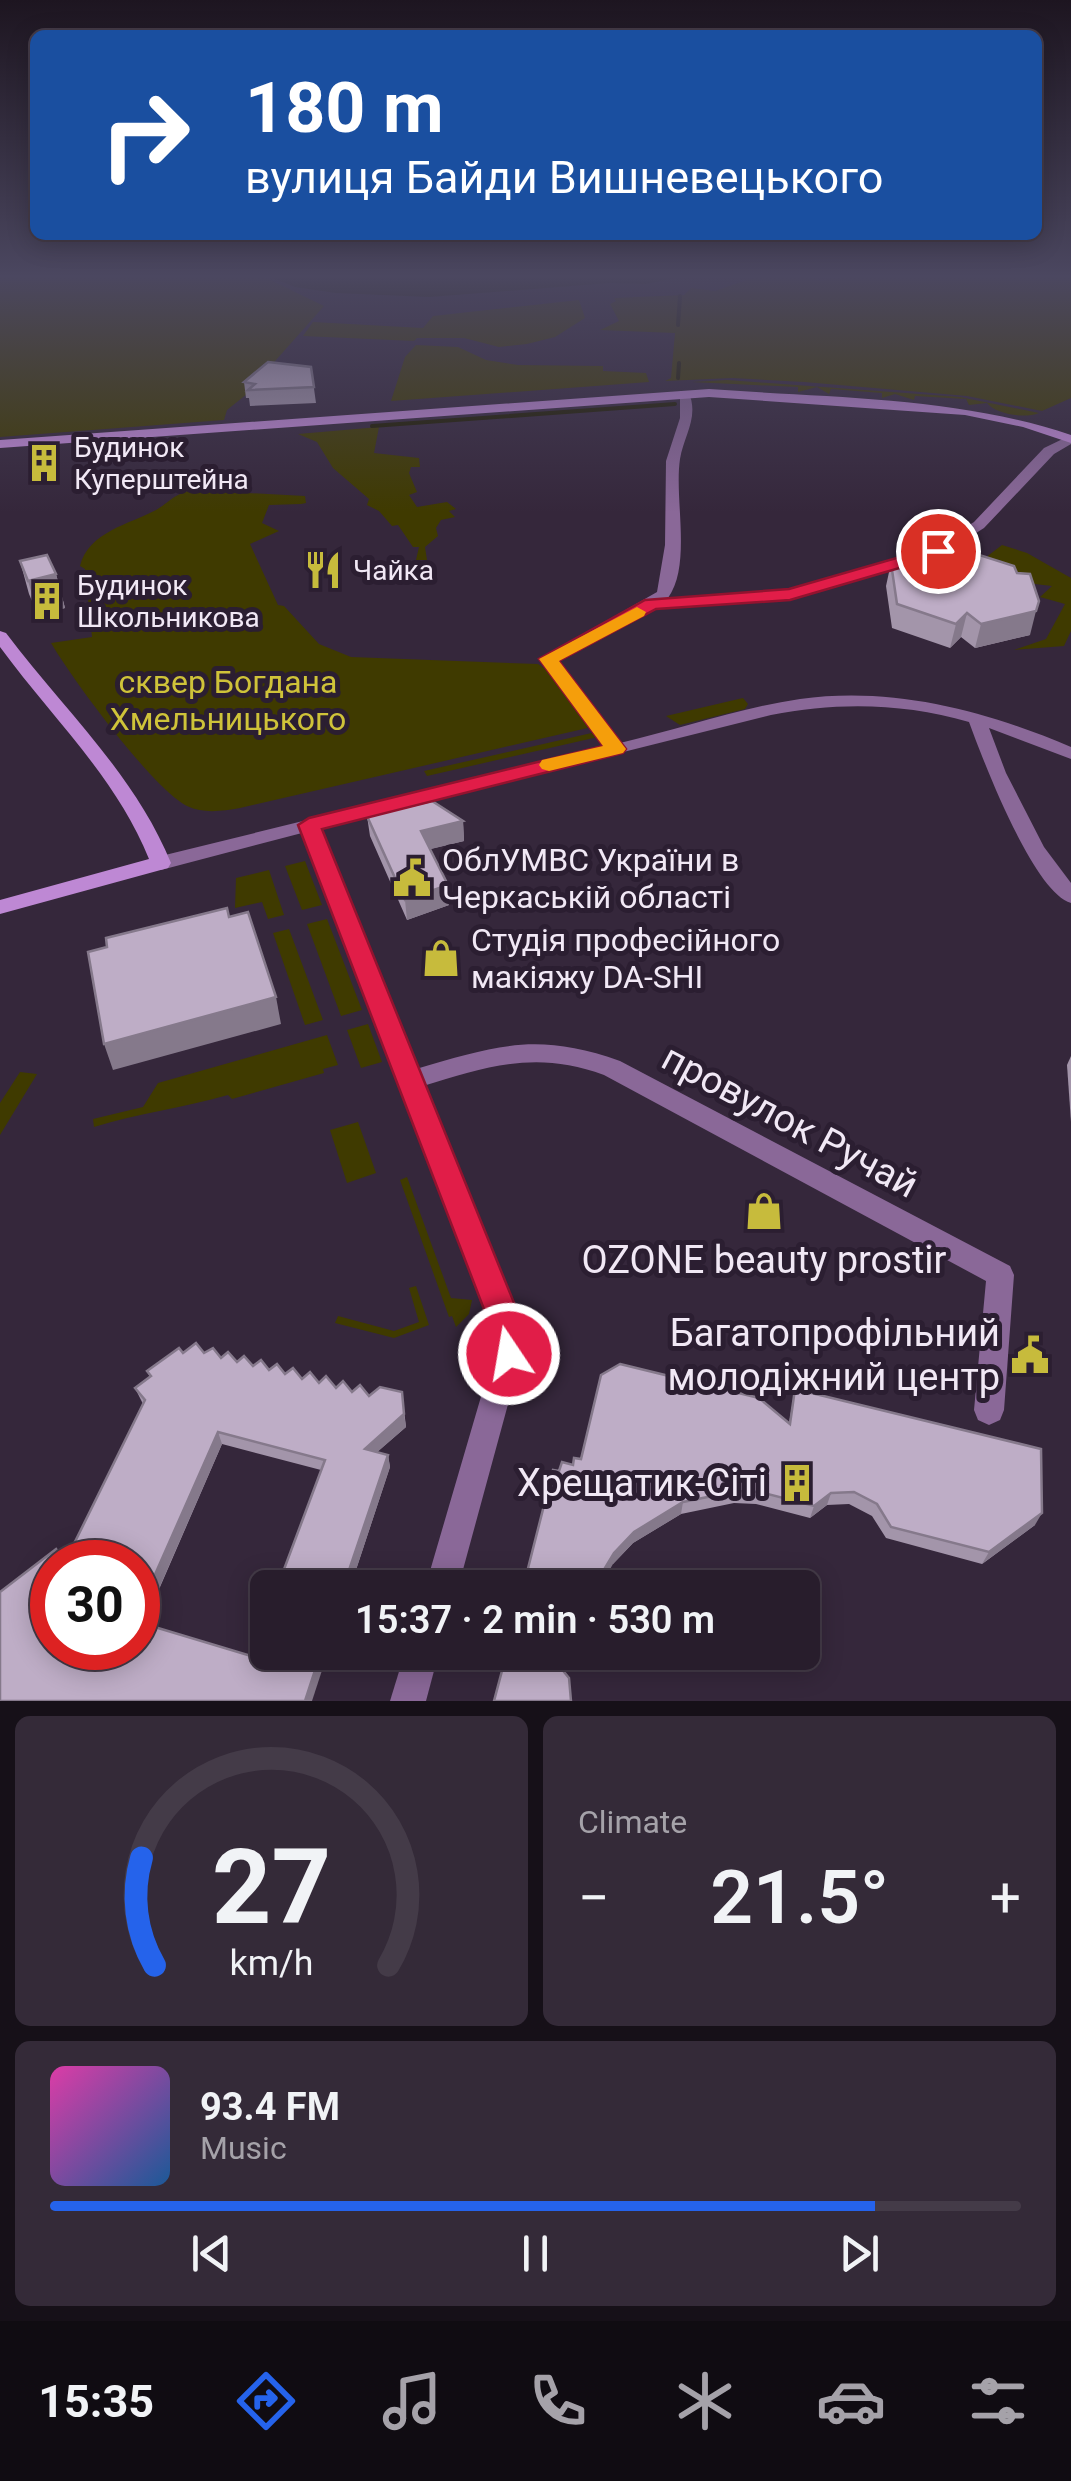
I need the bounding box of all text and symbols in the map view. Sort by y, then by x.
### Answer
text: 180 m [245,67,444,149]
icon: right [80,70,210,200]
text: вулиця Байди Вишневецького [245,151,883,204]
place label: Будинок Куперштейна [74,431,249,496]
building icon: Будинок Куперштейна [23,442,65,484]
pin [896,509,981,594]
icon: arrive [911,524,966,579]
restaurant icon: Чайка [302,549,344,591]
place label: Чайка [353,554,434,587]
place label: Будинок Школьникова [77,569,260,634]
building icon: Будинок Школьникова [26,580,68,622]
park label: сквер Богдана Хмельницького [110,663,346,738]
place label: ОблУМВС України в Черкаській області [442,841,739,916]
public building icon: ОблУМВС України в Черкаській області [391,857,433,899]
place label: Студія професійного макіяжу DA-SHI [471,921,780,996]
shop icon: Студія професійного макіяжу DA-SHI [420,937,462,979]
street label: провулок Ручай [655,1035,925,1207]
shop icon: OZONE beauty prostir [743,1190,785,1232]
place label: OZONE beauty prostir [582,1238,947,1282]
position arrow [457,1302,561,1406]
place label: Багатопрофільний молодіжний центр [667,1311,1000,1399]
public building icon: Багатопрофільний молодіжний центр [1009,1334,1051,1376]
place label: Хрещатик-Сіті [517,1461,767,1505]
building icon: Хрещатик-Сіті [776,1462,818,1504]
speed limit sign: 30 [30,1540,160,1670]
text: 15:37 · 2 min · 530 m [355,1598,715,1642]
text: Climate [578,1803,687,1841]
text: 27 [212,1827,331,1948]
text: 21.5° [710,1853,889,1941]
text: − [578,1866,609,1930]
text: + [990,1866,1021,1930]
text: km/h [230,1942,313,1984]
text: 93.4 FM [200,2085,340,2129]
text: Music [200,2129,287,2167]
icon: previous [184,2226,239,2281]
icon: pause [508,2226,563,2281]
icon: next [832,2226,887,2281]
icon: directions [231,2366,301,2436]
icon: music [377,2366,447,2436]
icon: phone [523,2366,593,2436]
icon: climate [670,2366,740,2436]
icon: car [816,2366,886,2436]
icon: filters [963,2366,1033,2436]
text: 15:35 [38,2375,154,2428]

